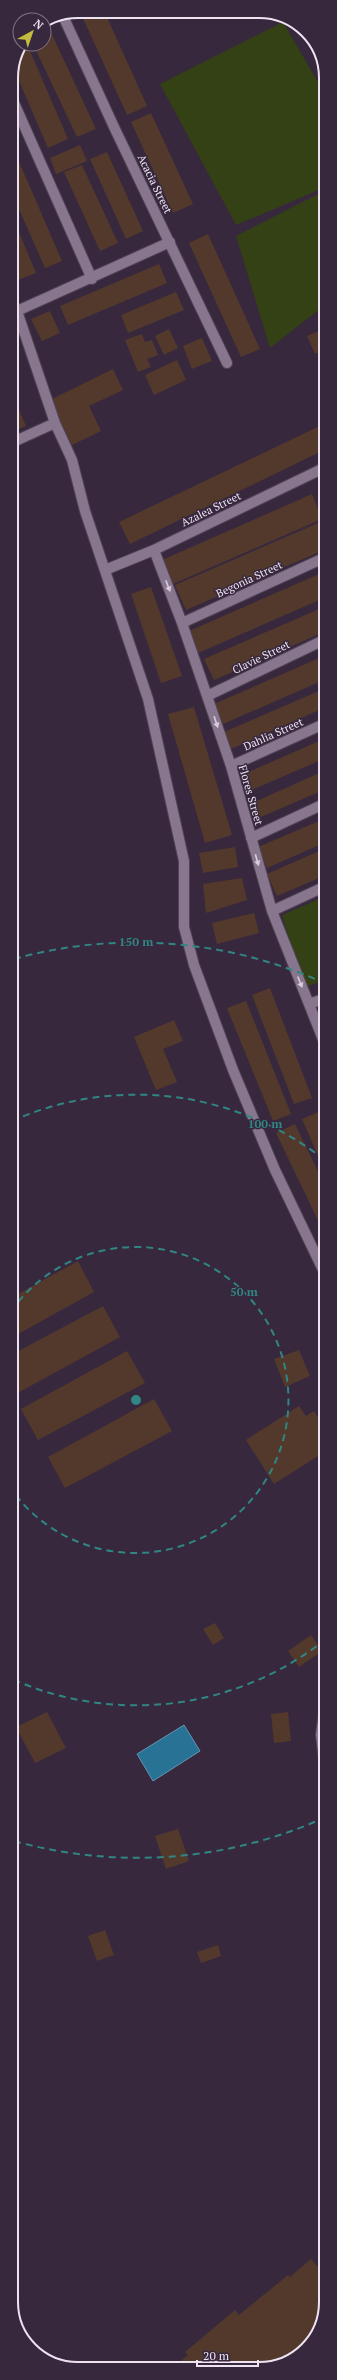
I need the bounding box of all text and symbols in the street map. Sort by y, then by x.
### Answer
north arrow [12,12,52,52]
text: N [31,16,47,33]
street label: Acacia Street [135,152,175,216]
street label: Azalea Street [179,488,243,530]
street label: Begonia Street [214,558,284,600]
one-way arrow [165,581,171,593]
street label: Clavie Street [230,637,292,677]
street label: Dahlia Street [241,715,305,753]
one-way arrow [213,716,219,728]
street label: Flores Street [236,763,266,827]
one-way arrow [254,854,260,866]
text: 150 m [119,934,153,949]
one-way arrow [298,977,304,989]
text: 100 m [248,1116,282,1131]
text: 50 m [230,1284,258,1299]
centre of rings [129,1393,143,1407]
scale bar [197,2342,258,2368]
text: 20 m [203,2348,230,2363]

